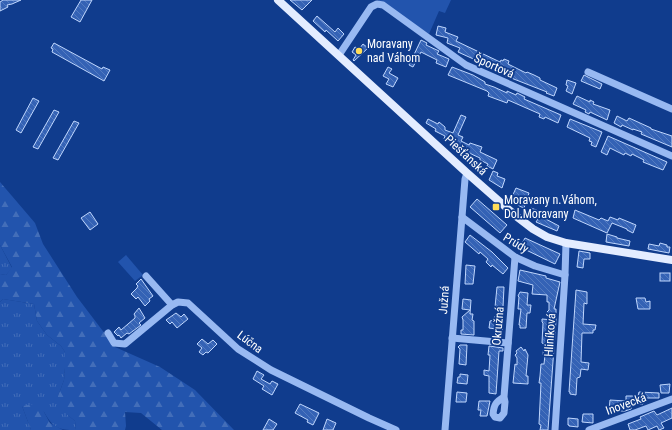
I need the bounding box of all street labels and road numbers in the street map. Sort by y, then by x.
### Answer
street label: Športová [472,50,517,81]
street label: Piešťanská [442,132,490,178]
street label: Prúdy [501,230,531,256]
street label: Južná [436,285,452,315]
street label: Okružná [489,306,507,346]
street label: Hliníková [541,312,559,357]
street label: Lúčna [234,328,266,356]
street label: Inovecká [604,390,648,418]

